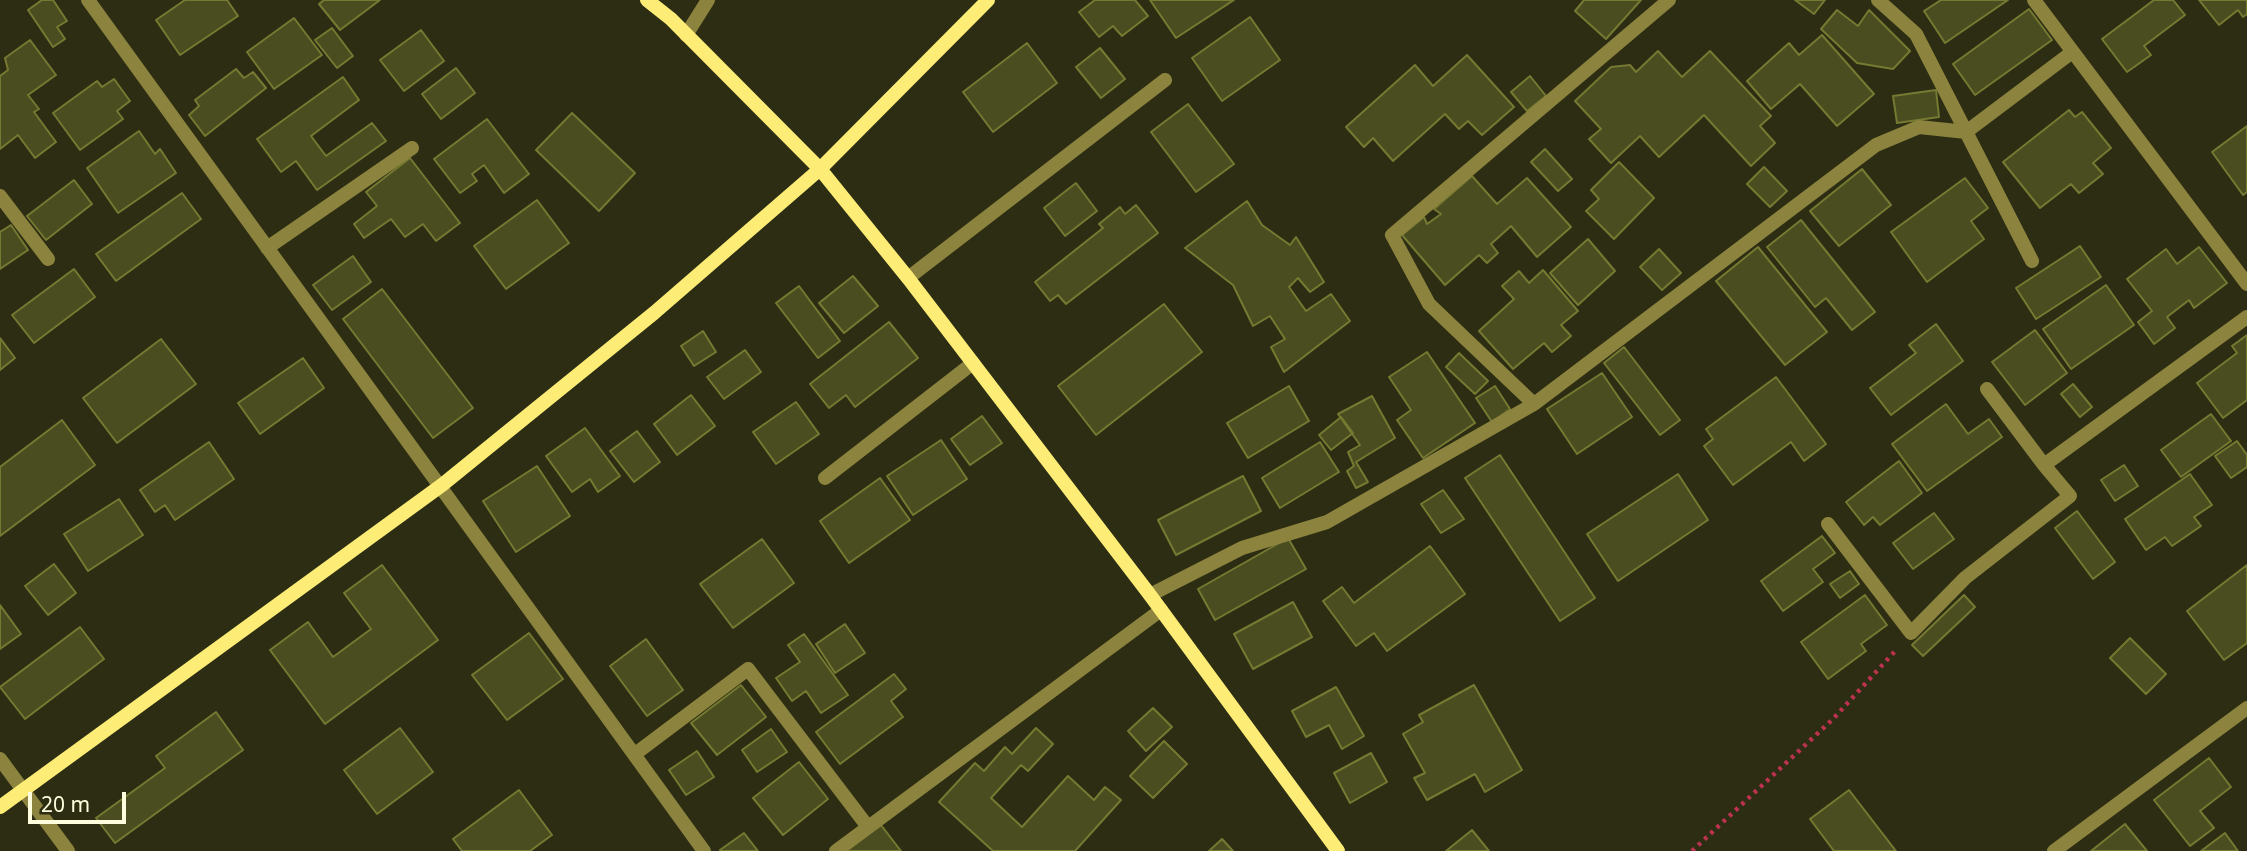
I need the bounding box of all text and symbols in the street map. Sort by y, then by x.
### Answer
scale bar [32,778,130,822]
text: 20 m [41,790,90,818]

